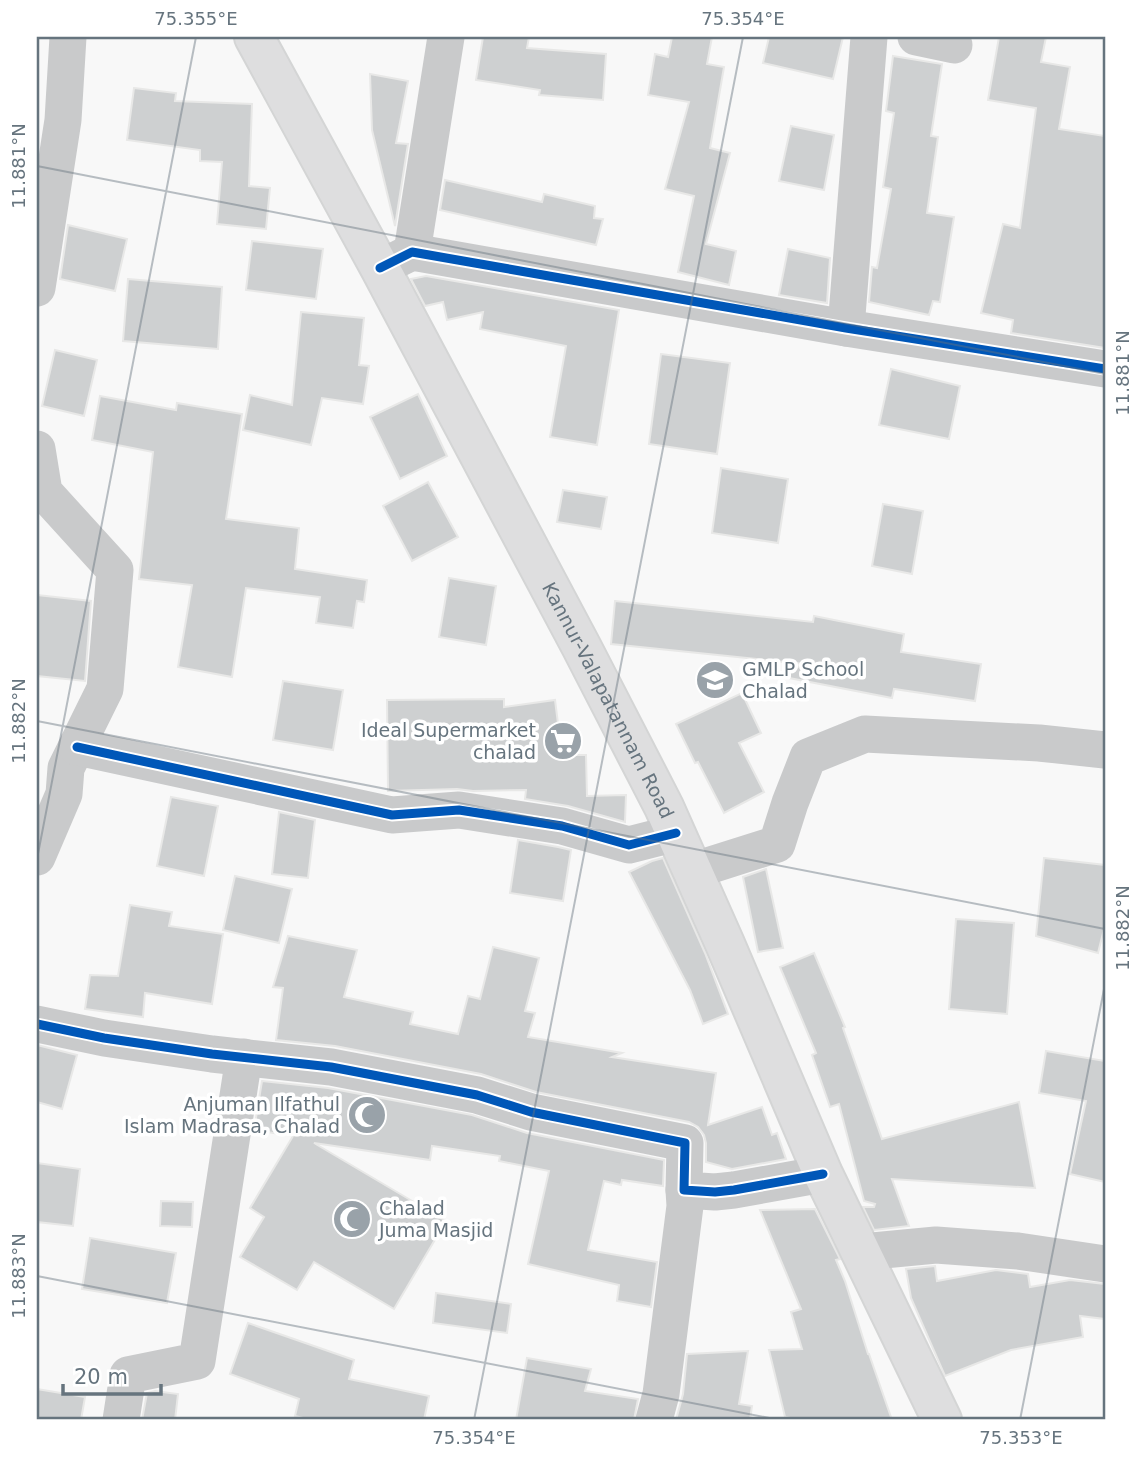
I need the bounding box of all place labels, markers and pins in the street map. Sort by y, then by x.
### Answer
place label: GMLP School Chalad [742,658,864,702]
school or university icon: GMLP School Chalad [694,659,736,701]
place label: Ideal Supermarket chalad [361,719,536,763]
supermarket icon: Ideal Supermarket chalad [542,720,584,762]
place label: Anjuman Ilfathul Islam Madrasa, Chalad [124,1093,340,1137]
mosque icon: Anjuman Ilfathul Islam Madrasa, Chalad [346,1094,388,1136]
place label: Chalad Juma Masjid [378,1197,493,1241]
mosque icon: Chalad Juma Masjid [331,1198,373,1240]

